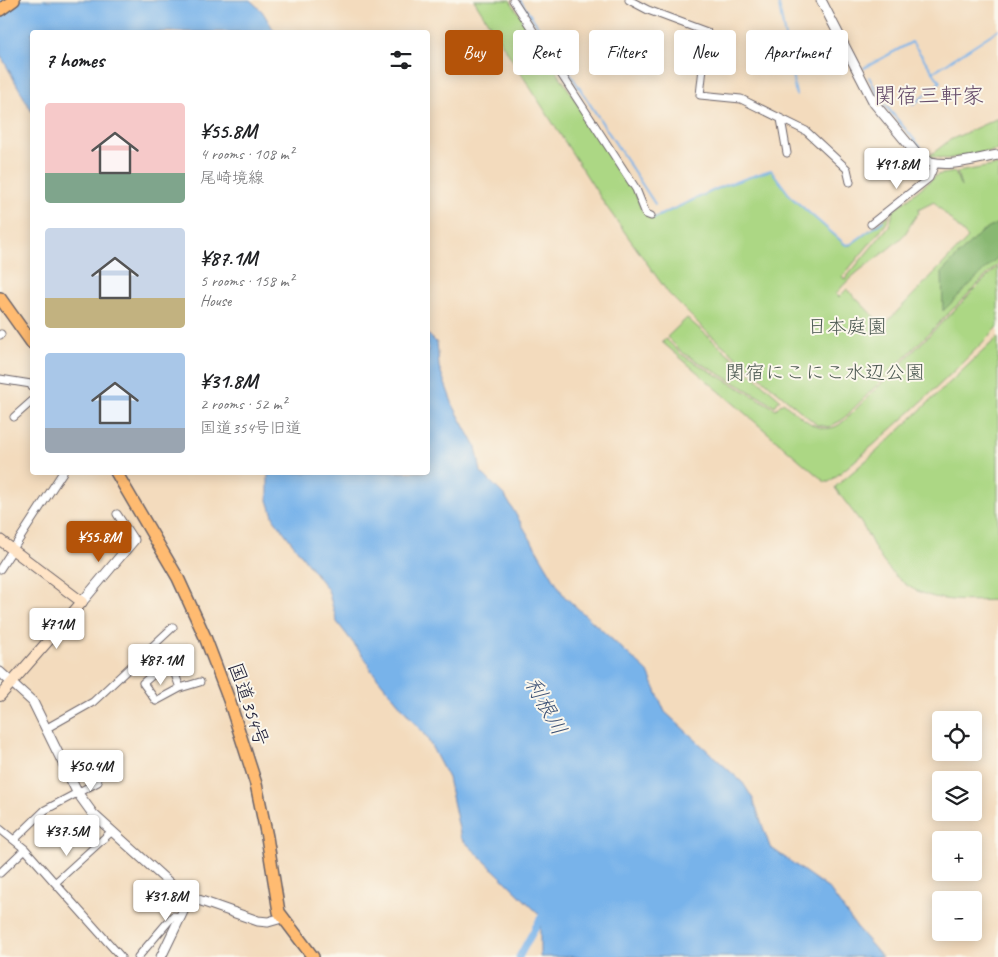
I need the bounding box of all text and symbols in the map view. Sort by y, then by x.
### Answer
chip: Buy [445,30,503,75]
chip: Rent [513,30,579,75]
chip: Filters [589,30,664,75]
chip: New [674,30,736,75]
chip: Apartment [746,30,848,75]
icon: filters [387,46,415,74]
text: 7 homes [45,47,104,73]
district label: 関宿三軒家 [874,82,984,110]
text: ¥55.8M [200,118,257,144]
icon: home [85,123,145,183]
text: 4 rooms · 108 m² [200,144,294,164]
pin: ¥91.8M [856,148,938,190]
text: ¥91.8M [875,154,919,174]
text: 尾崎境線 [200,168,264,188]
text: ¥87.1M [200,245,257,271]
icon: home [85,248,145,308]
text: 5 rooms · 158 m² [200,271,294,291]
text: House [200,291,231,311]
park label: 日本庭園 [807,314,887,339]
park label: 関宿にこにこ水辺公園 [725,360,925,385]
text: ¥31.8M [200,368,257,394]
icon: home [85,373,145,433]
text: 2 rooms · 52 m² [200,394,286,414]
text: 国道354号旧道 [200,418,302,438]
pin: ¥55.8M [58,520,140,563]
text: ¥55.8M [77,527,121,547]
pin: ¥71M [27,608,87,650]
text: ¥71M [40,614,74,634]
pin: ¥87.1M [120,644,202,686]
text: ¥87.1M [139,650,183,670]
street label: 国道354号 [223,659,275,749]
water label: 利根川 [519,672,573,740]
map controls [932,711,982,941]
button: locate [932,711,982,761]
pin: ¥50.4M [50,750,132,792]
text: ¥50.4M [69,756,113,776]
button: layers [932,771,982,821]
pin: ¥37.5M [26,814,108,857]
text: ¥37.5M [45,821,89,841]
button: + [932,831,982,881]
pin: ¥31.8M [125,880,207,922]
text: ¥31.8M [144,886,188,906]
button: − [932,891,982,941]

